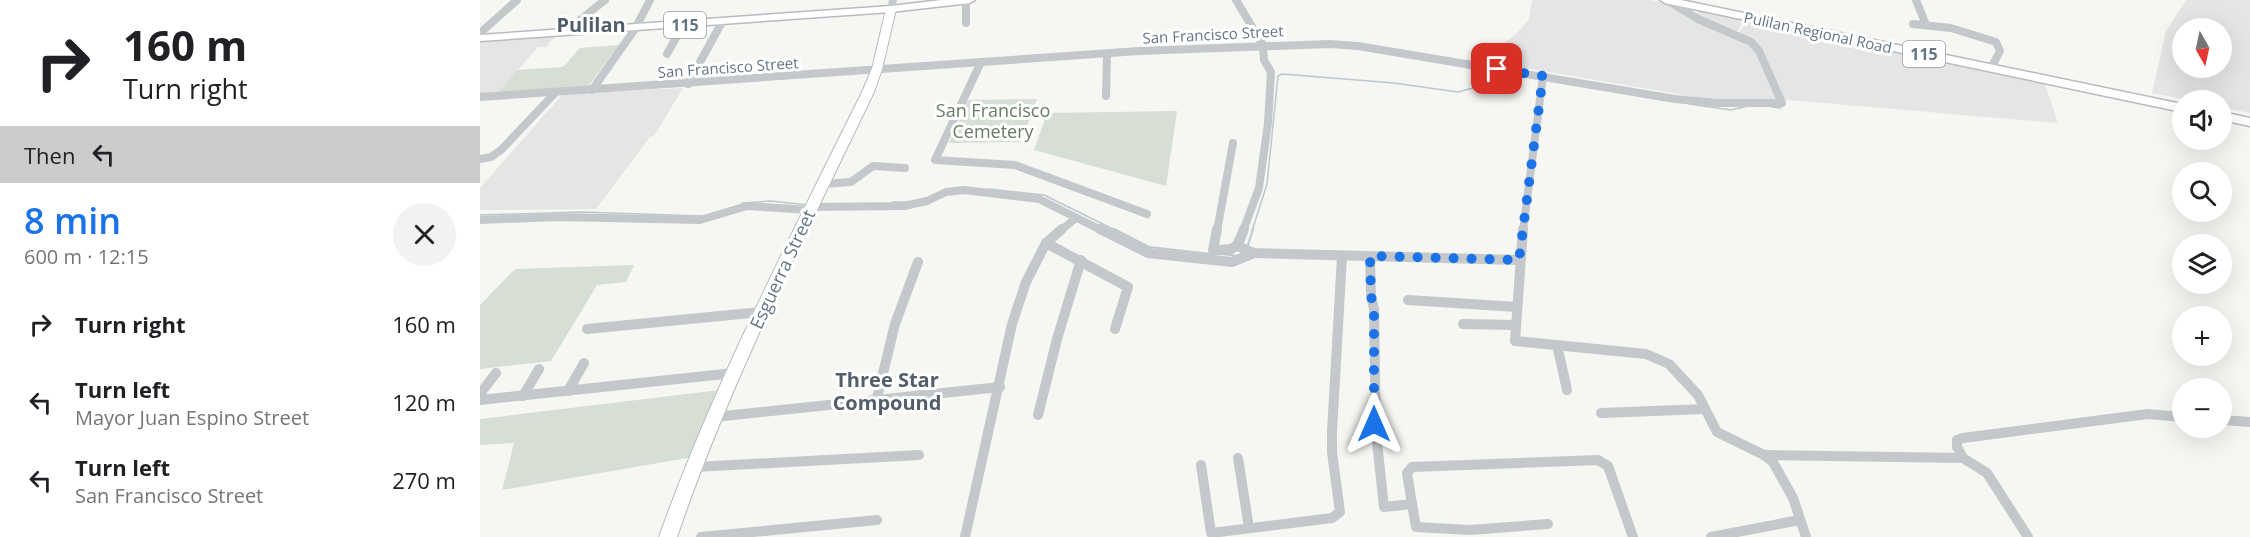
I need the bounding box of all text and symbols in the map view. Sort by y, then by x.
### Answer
street label: Pulilan Regional Road [1742,7,1894,57]
district label: Pulilan [556,11,626,38]
road number: 115 [664,12,706,38]
text: 160 m [123,16,247,73]
north arrow [2172,18,2232,78]
map controls [2172,18,2232,438]
street label: San Francisco Street [1142,20,1284,48]
icon: right [24,24,102,102]
road number: 115 [1903,41,1945,67]
pin [1471,43,1522,94]
street label: San Francisco Street [657,52,799,82]
icon: arrive [1480,52,1513,85]
text: Turn right [123,70,248,107]
button: sound [2172,90,2232,150]
park label: San Francisco Cemetery [936,98,1050,143]
icon: left [87,138,120,171]
text: Then [24,140,75,170]
button: search [2172,162,2232,222]
text: 8 min [24,196,121,245]
button: close [393,203,456,266]
street label: Esguerra Street [744,205,820,333]
button: layers [2172,234,2232,294]
text: 600 m · 12:15 [24,243,149,270]
button: + [2172,306,2232,366]
icon: right [24,308,57,341]
text: Turn right [75,309,186,339]
text: 160 m [392,309,456,339]
district label: Three Star Compound [833,366,941,416]
text: Turn left [75,374,170,404]
button: − [2172,378,2232,438]
icon: left [24,386,57,419]
text: 120 m [392,387,456,417]
position arrow [1342,392,1406,456]
text: Mayor Juan Espino Street [75,404,309,431]
text: Turn left [75,452,170,482]
icon: left [24,464,57,497]
text: 270 m [392,465,456,495]
text: San Francisco Street [75,482,263,509]

